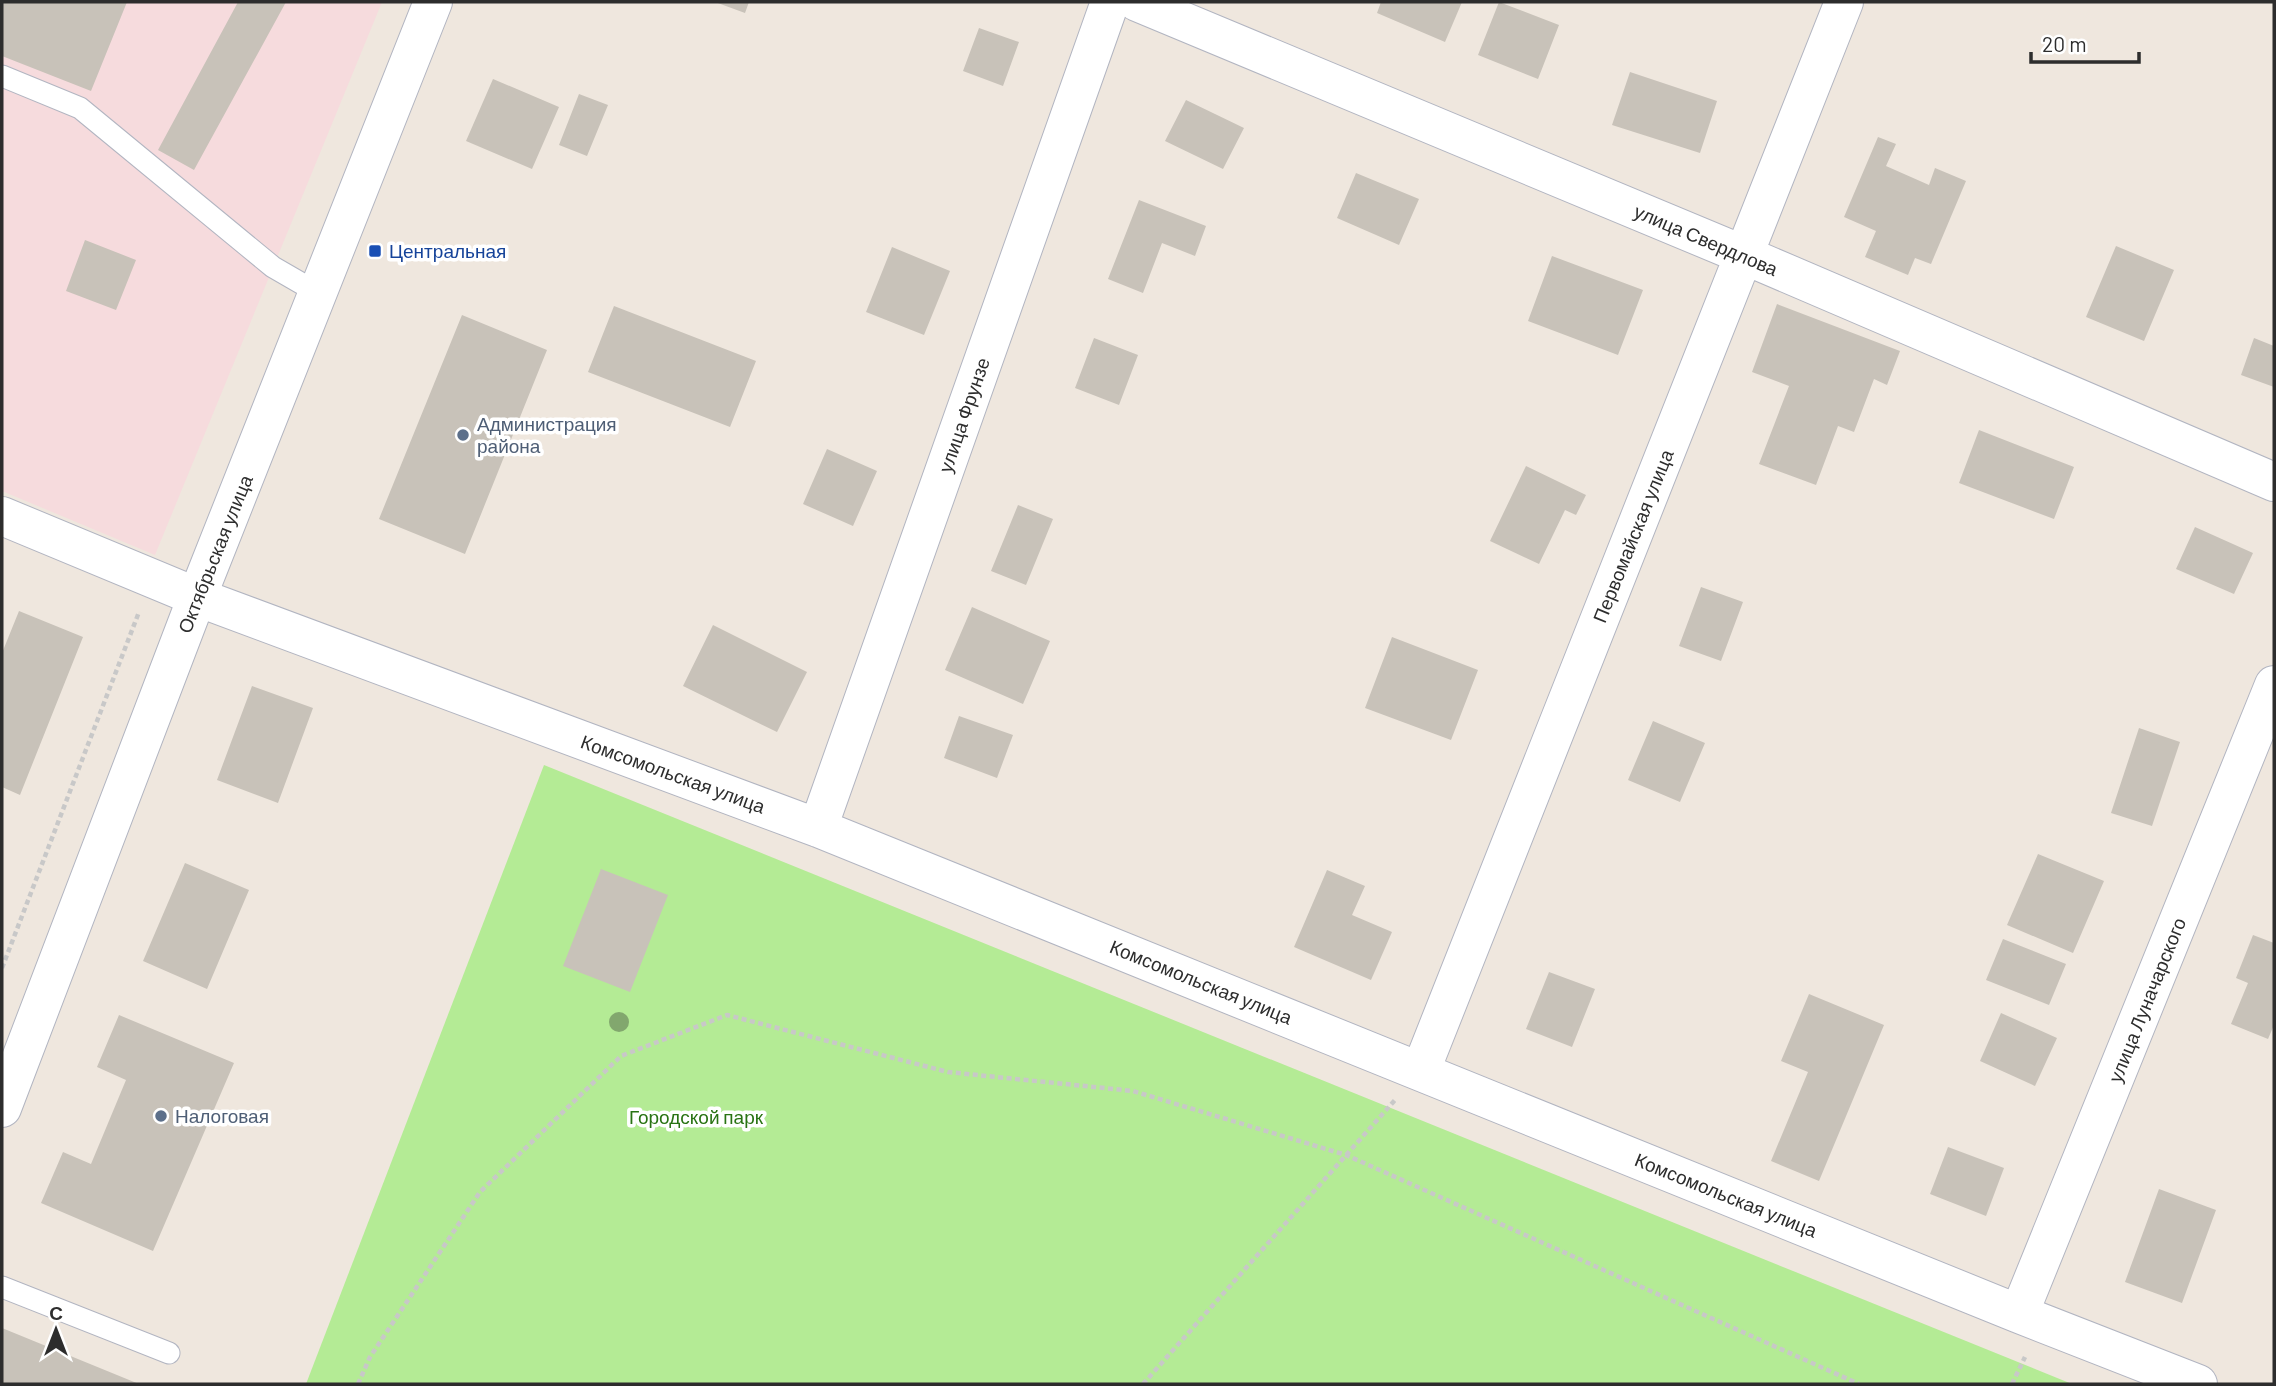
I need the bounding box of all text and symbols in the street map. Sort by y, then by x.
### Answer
scale bar [2031,21,2140,65]
text: 20 m [2042,31,2087,56]
street label: улица Свердлова [1631,199,1782,280]
place label: Центральная [389,239,506,262]
marker: Центральная [367,243,383,259]
street label: улица Фрунзе [933,354,994,475]
place label: Администрация района [477,412,617,457]
marker: Администрация района [455,427,471,443]
street label: Первомайская улица [1587,446,1678,626]
street label: Октябрьская улица [172,471,257,636]
street label: Комсомольская улица [578,729,769,818]
street label: улица Луначарского [2103,914,2190,1086]
street label: Комсомольская улица [1107,934,1296,1029]
place label: Налоговая [175,1104,269,1127]
park label: Городской парк [629,1105,764,1128]
marker: Налоговая [153,1108,169,1124]
street label: Комсомольская улица [1632,1147,1821,1242]
north arrow [21,1295,91,1365]
text: С [49,1301,63,1324]

